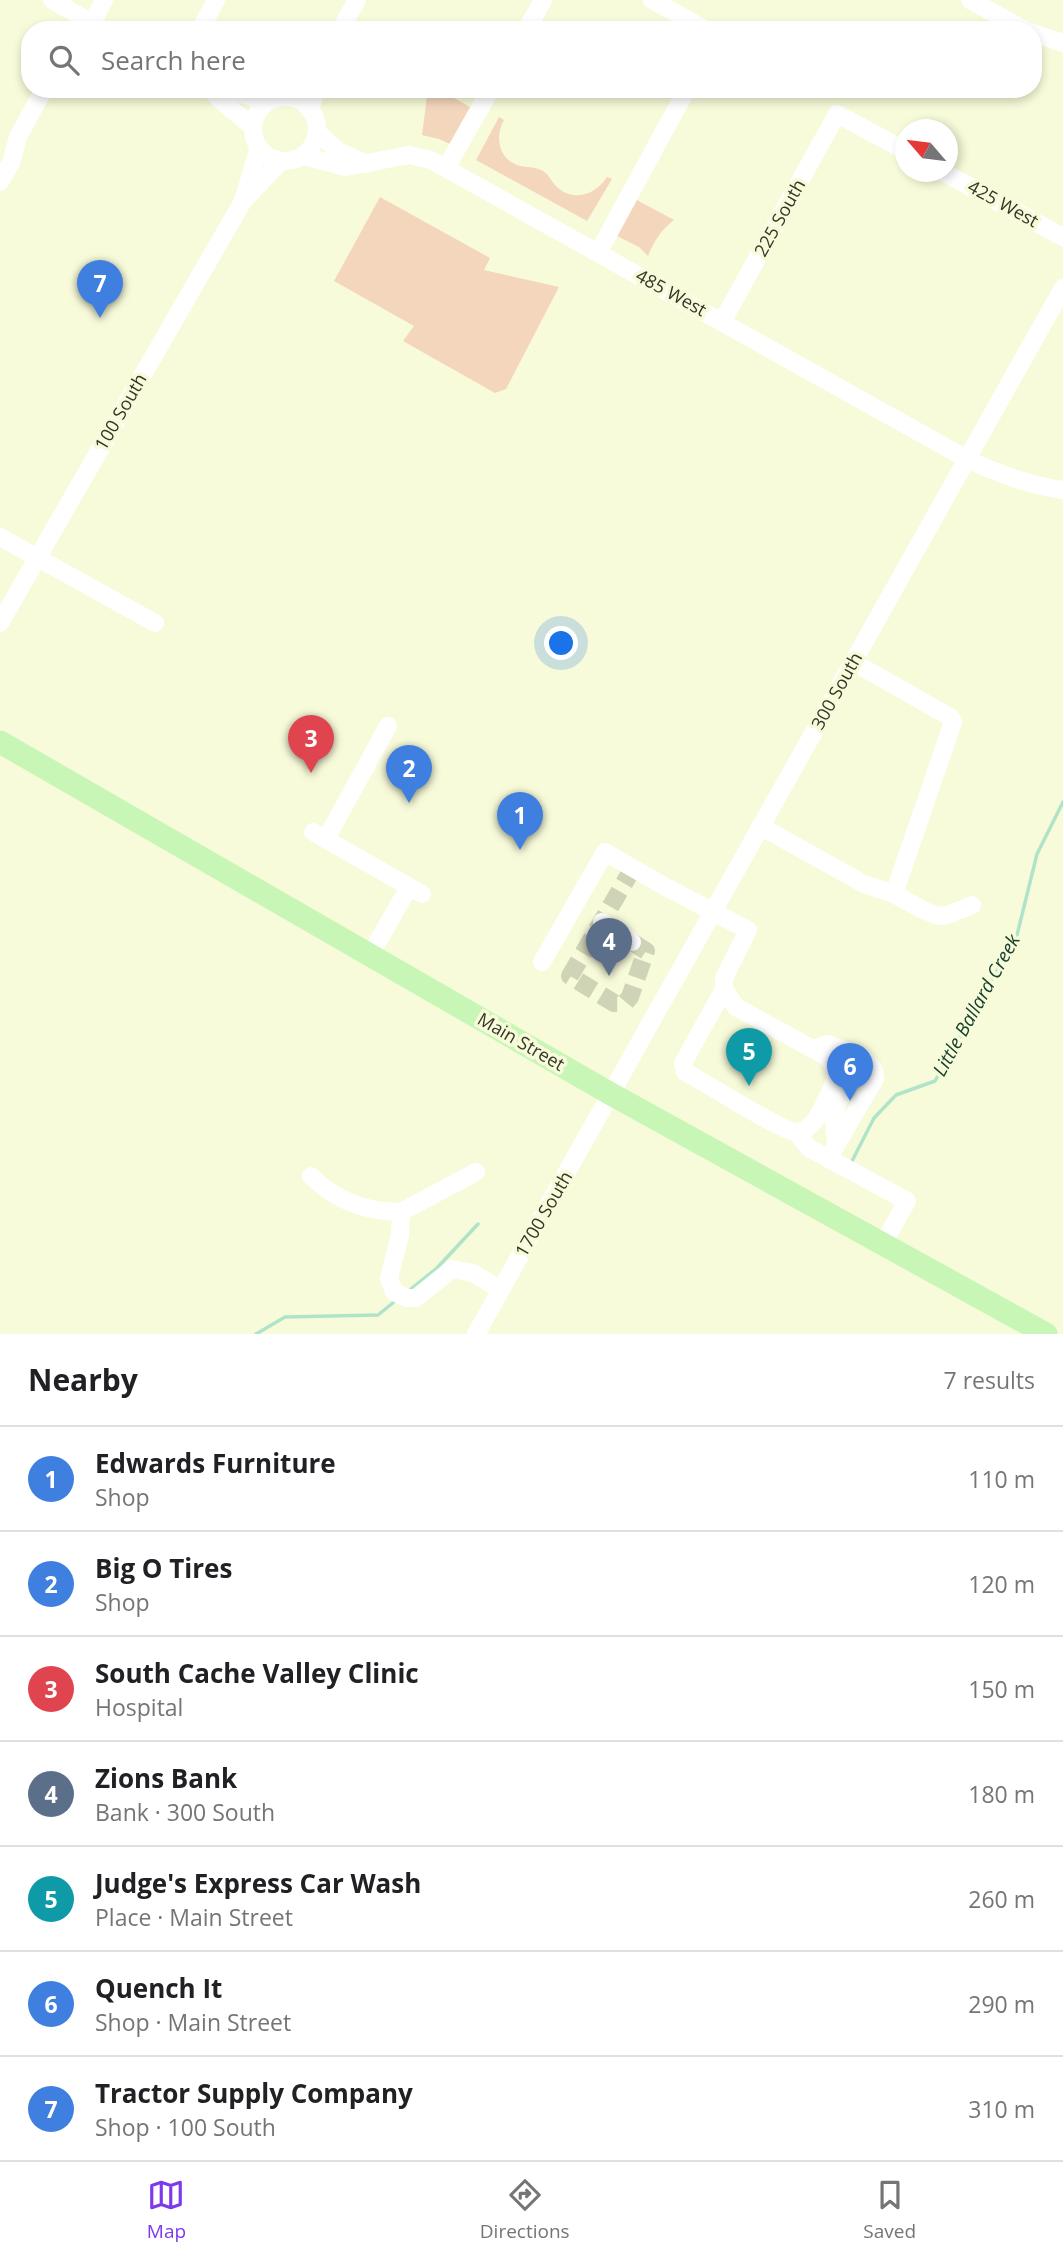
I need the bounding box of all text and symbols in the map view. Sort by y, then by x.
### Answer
search box [21,21,1042,98]
icon: search [45,41,83,79]
text: Search here [101,42,246,78]
north arrow [895,119,958,182]
street label: 425 West [964,174,1043,232]
street label: 225 South [748,175,810,260]
pin: 7 [77,260,123,318]
street label: 485 West [632,263,711,321]
street label: 100 South [89,369,152,454]
your location [544,626,578,660]
street label: 300 South [805,648,867,733]
pin: 3 [288,715,334,773]
pin: 2 [386,745,432,803]
pin: 1 [497,792,543,850]
pin: 4 [586,918,632,976]
water label: Little Ballard Creek [926,929,1026,1081]
street label: Main Street [474,1007,569,1076]
pin: 5 [726,1028,772,1086]
pin: 6 [827,1043,873,1101]
street label: 1700 South [509,1166,577,1261]
text: Nearby [28,1359,138,1400]
text: 7 results [944,1364,1035,1396]
text: Edwards Furniture [95,1445,336,1481]
text: 1 [44,1463,58,1495]
text: 110 m [968,1463,1035,1495]
text: Shop [95,1481,150,1513]
text: Big O Tires [95,1550,232,1586]
text: 2 [44,1568,58,1600]
text: 120 m [968,1568,1035,1600]
text: Shop [95,1586,150,1618]
text: South Cache Valley Clinic [95,1655,419,1691]
text: 3 [44,1673,58,1705]
text: 150 m [968,1673,1035,1705]
text: Hospital [95,1691,183,1723]
text: Zions Bank [95,1760,237,1796]
text: 4 [44,1778,58,1810]
text: 180 m [968,1778,1035,1810]
text: Bank · 300 South [95,1796,275,1828]
text: Judge's Express Car Wash [95,1865,421,1901]
text: 5 [44,1883,58,1915]
text: 260 m [968,1883,1035,1915]
text: Place · Main Street [95,1901,293,1933]
text: Quench It [95,1970,222,2006]
text: 6 [44,1988,58,2020]
text: 290 m [968,1988,1035,2020]
text: Shop · Main Street [95,2006,291,2038]
text: Tractor Supply Company [95,2075,413,2111]
text: 7 [44,2093,58,2125]
text: 310 m [968,2093,1035,2125]
text: Shop · 100 South [95,2111,276,2143]
tab: Map [147,2176,186,2244]
tab: Directions [480,2176,570,2244]
tab: Saved [863,2176,916,2244]

